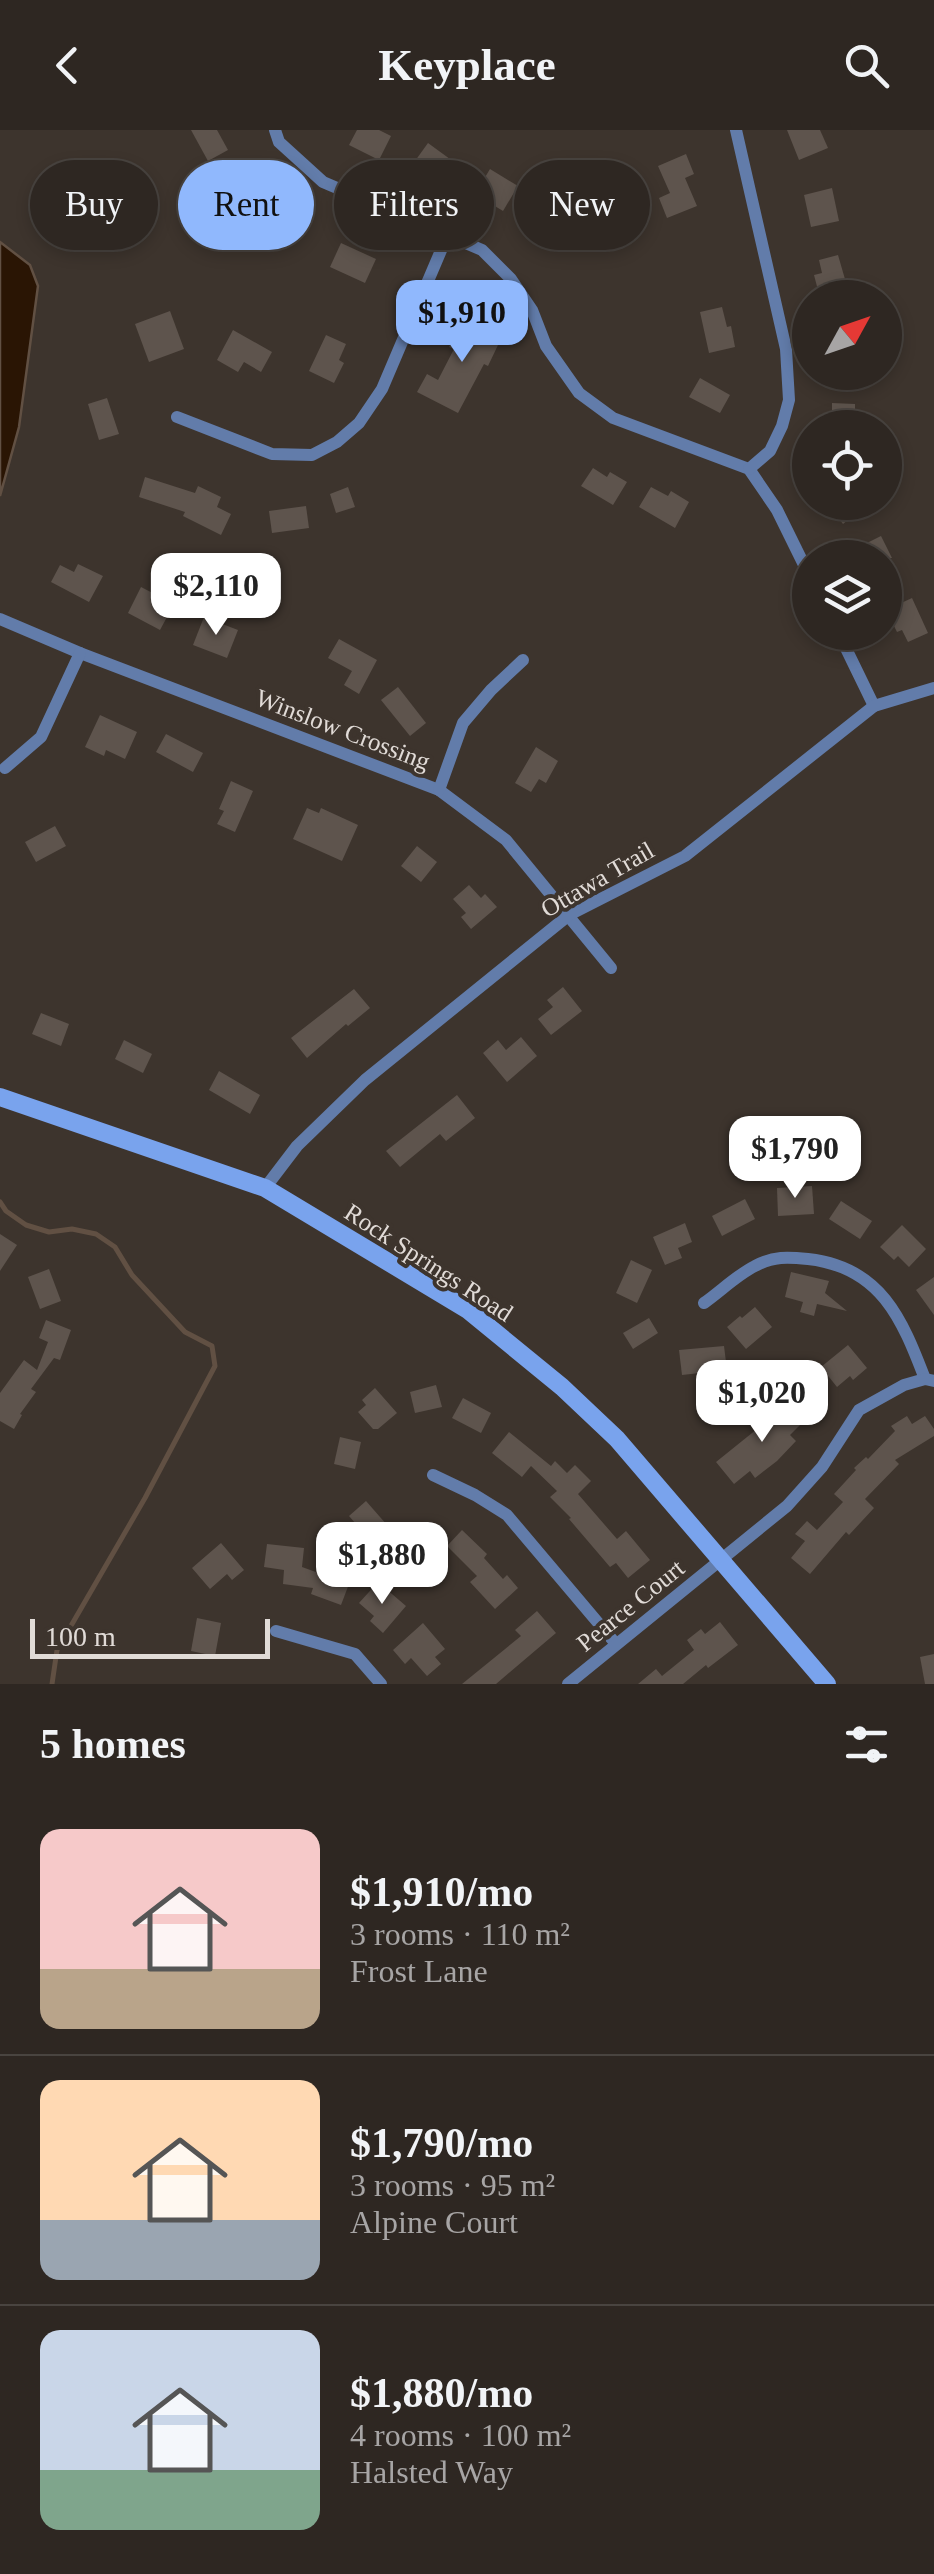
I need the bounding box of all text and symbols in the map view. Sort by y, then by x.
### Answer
icon: back [40,38,95,93]
icon: search [839,38,894,93]
text: Keyplace [378,40,556,90]
chip: Buy [30,160,158,250]
chip: Rent [178,160,314,250]
chip: Filters [334,160,494,250]
chip: New [514,160,650,250]
pin: $1,910 [381,280,543,365]
north arrow [792,280,902,390]
map controls [792,280,902,650]
text: $1,910 [418,294,506,330]
button: locate [792,410,902,520]
button: layers [792,540,902,650]
pin: $2,110 [135,553,297,638]
text: $2,110 [173,567,259,603]
street label: Winslow Crossing [252,684,434,775]
street label: Ottawa Trail [536,836,658,923]
pin: $1,790 [714,1116,876,1201]
text: $1,790 [751,1130,839,1166]
street label: Rock Springs Road [340,1198,518,1327]
pin: $1,020 [681,1360,843,1445]
text: $1,020 [718,1374,806,1410]
pin: $1,880 [301,1522,463,1607]
text: $1,880 [338,1536,426,1572]
street label: Pearce Court [571,1554,689,1657]
scale bar [30,1614,270,1658]
text: 100 m [45,1621,116,1652]
icon: filters [839,1717,894,1772]
text: 5 homes [40,1721,186,1767]
icon: home [120,1869,240,1989]
text: $1,910/mo [350,1869,533,1915]
text: 3 rooms · 110 m² [350,1916,570,1952]
text: Frost Lane [350,1953,488,1989]
icon: home [120,2120,240,2240]
text: $1,790/mo [350,2120,533,2166]
text: 3 rooms · 95 m² [350,2167,555,2203]
text: Alpine Court [350,2204,518,2240]
icon: home [120,2370,240,2490]
text: $1,880/mo [350,2370,533,2416]
text: 4 rooms · 100 m² [350,2417,571,2453]
text: Halsted Way [350,2454,513,2490]

